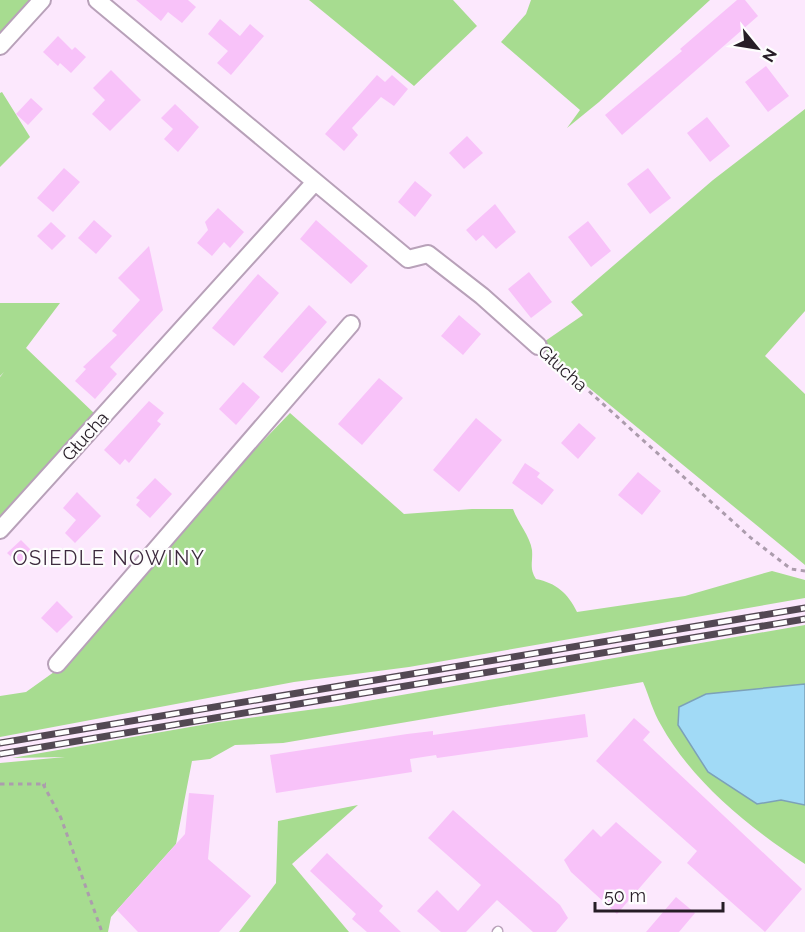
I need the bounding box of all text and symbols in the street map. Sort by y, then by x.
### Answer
north arrow [727,18,787,78]
text: N [758,45,781,65]
street label: Głucha [534,340,592,396]
street label: Głucha [57,407,113,465]
district label: OSIEDLE NOWINY [13,546,205,570]
scale bar [595,875,722,913]
text: 50 m [604,885,646,906]

